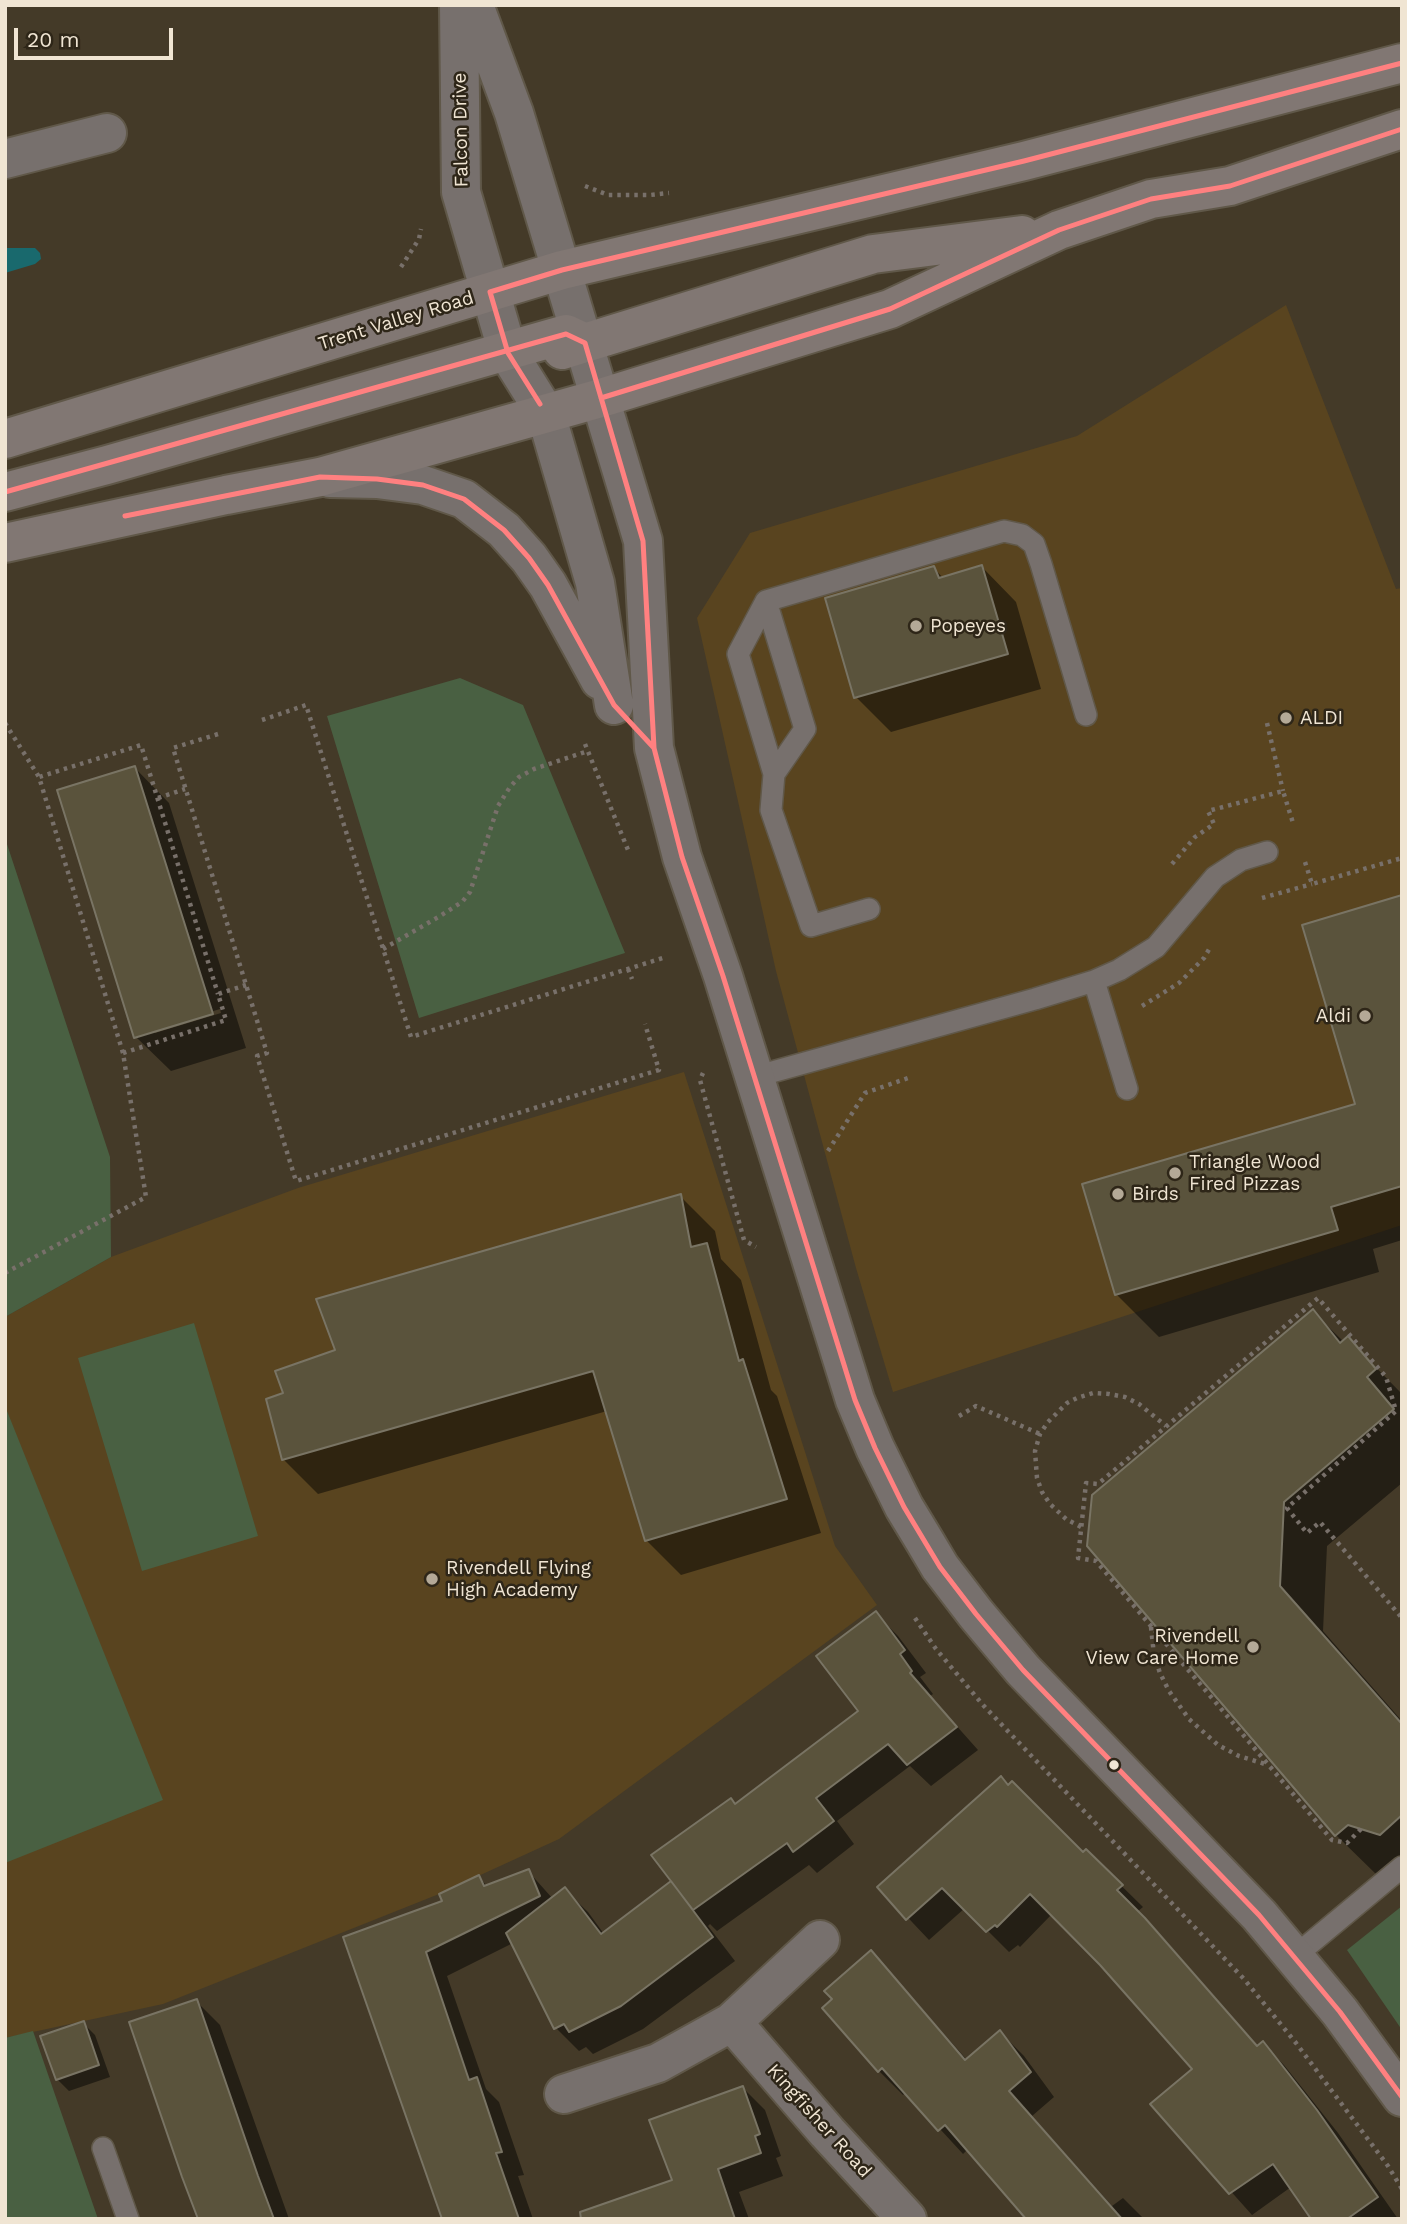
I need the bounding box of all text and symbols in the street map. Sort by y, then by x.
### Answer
scale bar [18,14,177,58]
text: 20 m [27,27,79,52]
street label: Falcon Drive [449,72,473,188]
street label: Trent Valley Road [316,287,476,355]
place label: Popeyes [930,615,1006,637]
marker: Popeyes [908,618,924,634]
place label: ALDI [1300,707,1343,729]
marker: ALDI [1278,710,1294,726]
place label: Aldi [1316,1005,1351,1027]
marker: Aldi [1357,1008,1373,1024]
place label: Triangle Wood Fired Pizzas [1189,1151,1320,1195]
marker: Triangle Wood Fired Pizzas [1167,1165,1183,1181]
place label: Birds [1132,1183,1179,1205]
marker: Birds [1110,1186,1126,1202]
place label: Rivendell Flying High Academy [446,1557,591,1601]
marker: Rivendell Flying High Academy [424,1571,440,1587]
place label: Rivendell View Care Home [1086,1625,1239,1669]
marker: Rivendell View Care Home [1245,1639,1261,1655]
unlabelled marker [1107,1758,1121,1772]
street label: Kingfisher Road [762,2059,876,2183]

